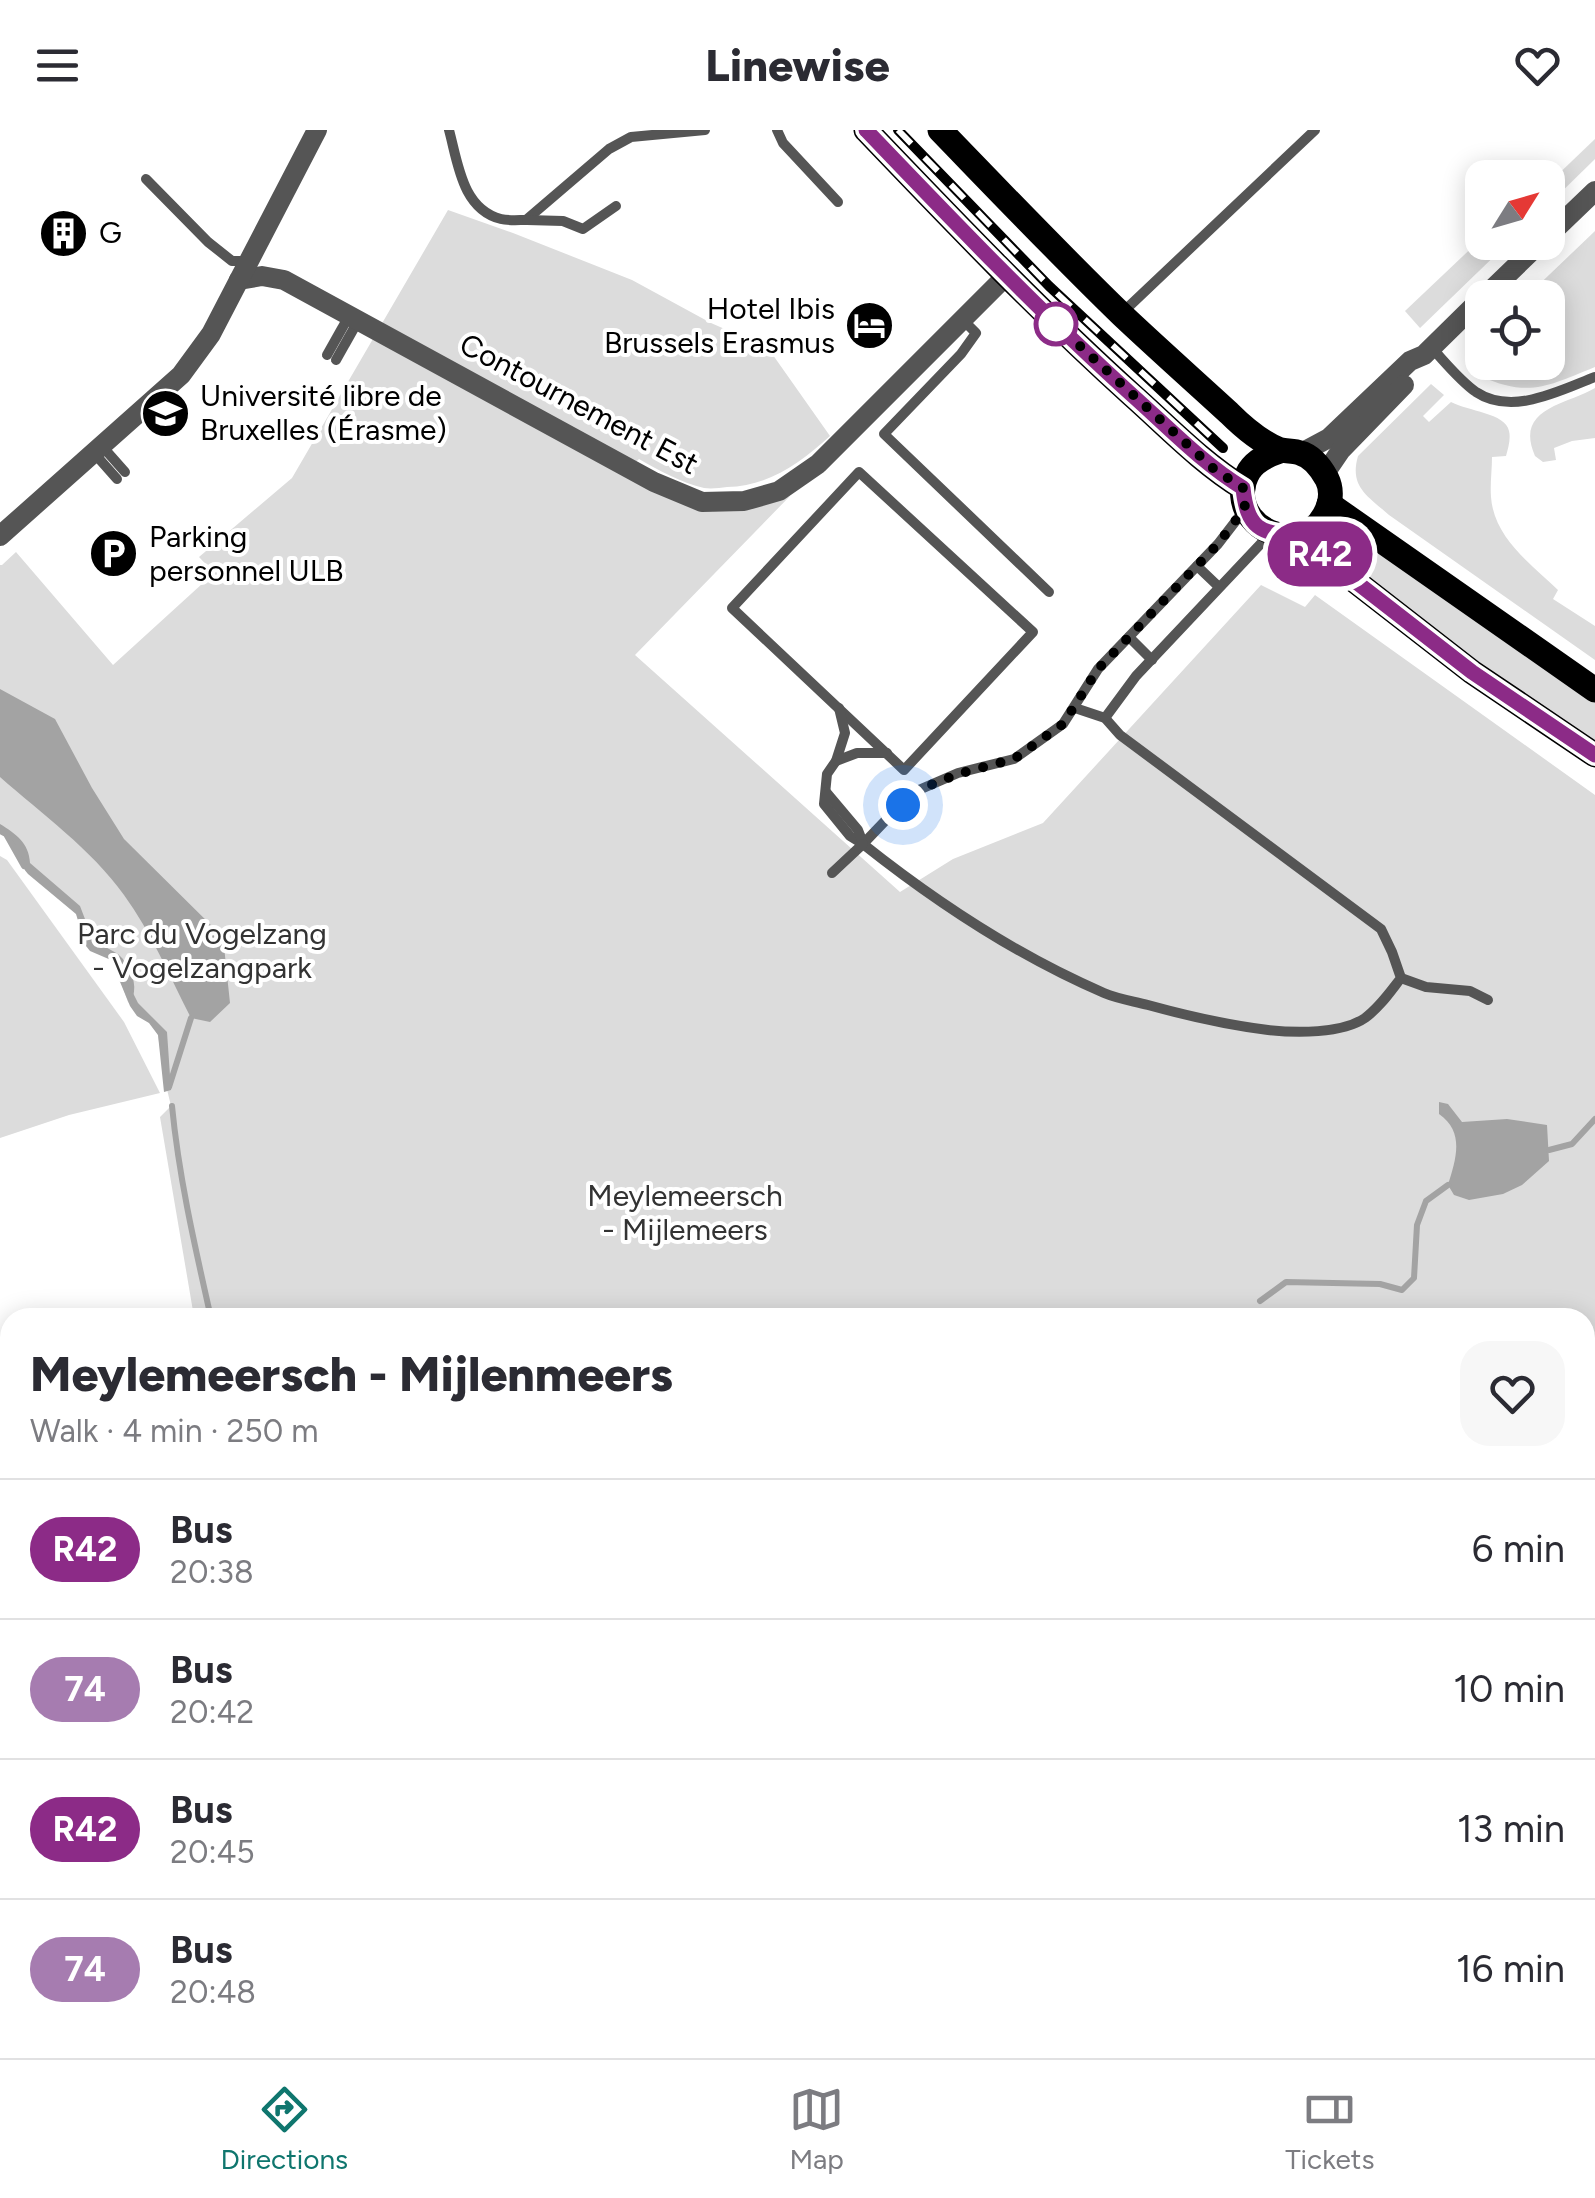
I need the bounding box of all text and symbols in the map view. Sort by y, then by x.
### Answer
icon: menu [30,38,85,93]
text: Linewise [705,38,890,92]
icon: heart [1510,38,1565,93]
north arrow [1465,160,1565,260]
map controls [1465,160,1565,380]
building icon: G [38,207,90,259]
place label: G [99,214,122,251]
button: locate [1465,280,1565,380]
place label: Hotel Ibis Brussels Erasmus [604,290,835,361]
hotel icon: Hotel Ibis Brussels Erasmus [844,300,896,352]
unlabelled marker [1035,303,1077,345]
street label: Contournement Est [454,325,705,482]
place label: Université libre de Bruxelles (Érasme) [200,377,447,448]
school or university icon: Université libre de Bruxelles (Érasme) [139,387,191,439]
place label: Parking personnel ULB [149,518,344,589]
line badge: R42 [1262,522,1378,586]
parking icon: Parking personnel ULB [88,528,140,580]
text: R42 [1288,533,1353,575]
your location [878,780,928,830]
park label: Parc du Vogelzang - Vogelzangpark [77,915,327,986]
park label: Meylemeersch - Mijlemeers [587,1177,783,1248]
button: heart [1460,1341,1565,1446]
text: Meylemeersch - Mijlenmeers [30,1345,673,1403]
text: Walk · 4 min · 250 m [30,1412,318,1450]
text: Bus [170,1507,233,1553]
text: 6 min [1472,1526,1565,1572]
text: R42 [53,1528,118,1570]
text: 20:38 [170,1553,254,1591]
text: Bus [170,1647,233,1693]
text: 10 min [1453,1666,1565,1712]
text: 74 [64,1668,106,1710]
text: 20:42 [170,1693,254,1731]
text: Bus [170,1787,233,1833]
text: 13 min [1457,1806,1565,1852]
text: R42 [53,1808,118,1850]
text: 20:45 [170,1833,255,1871]
text: Bus [170,1927,233,1973]
text: 16 min [1456,1946,1565,1992]
text: 74 [64,1948,106,1990]
text: 20:48 [170,1973,256,2011]
tab: Directions [221,2082,348,2176]
tab: Map [789,2082,844,2176]
tab: Tickets [1285,2082,1374,2176]

